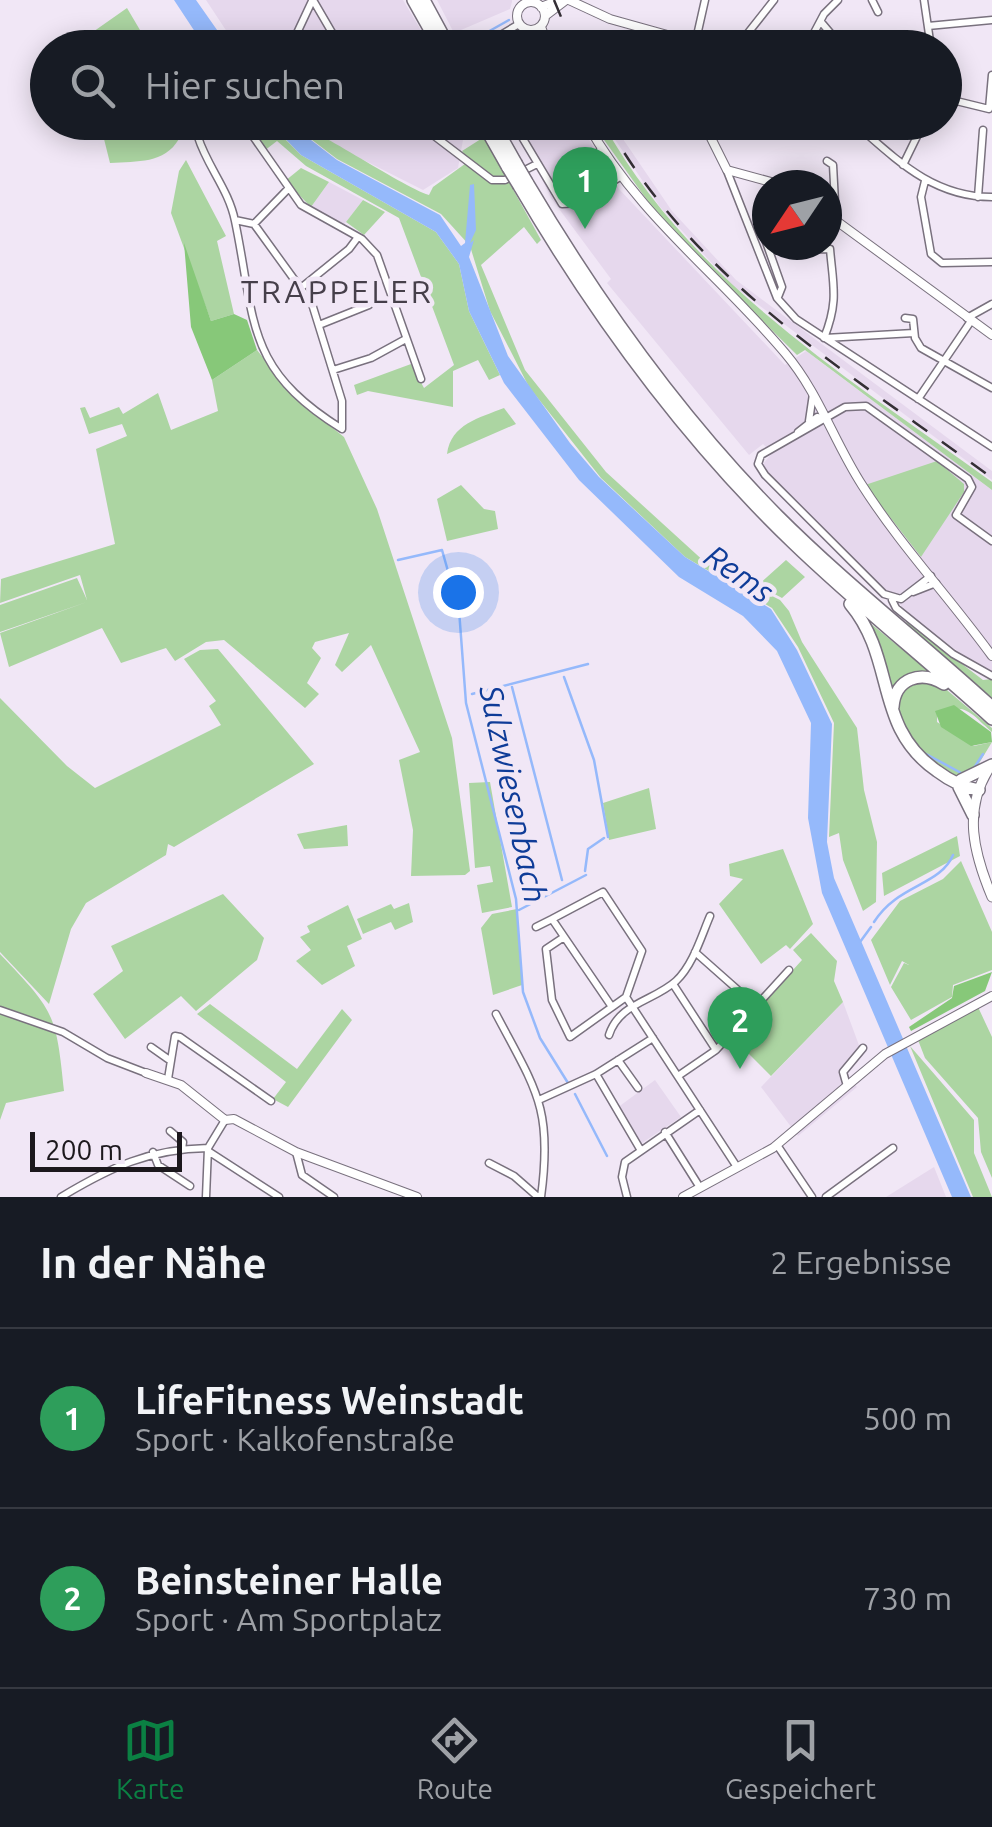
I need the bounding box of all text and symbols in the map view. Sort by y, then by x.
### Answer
search box [30,30,962,140]
icon: search [65,58,120,113]
text: Hier suchen [145,64,345,106]
pin: 1 [552,146,618,229]
north arrow [752,170,842,260]
district label: TRAPPELER [241,273,433,309]
water label: Rems [698,537,781,610]
your location [433,567,484,618]
water label: Sulzwiesenbach [473,681,555,906]
pin: 2 [708,986,772,1069]
scale bar [30,1127,182,1172]
text: 200 m [45,1134,123,1165]
text: In der Nähe [40,1239,267,1286]
text: 2 Ergebnisse [770,1244,952,1280]
text: LifeFitness Weinstadt [135,1379,524,1421]
text: 1 [63,1400,82,1436]
text: 500 m [863,1400,952,1436]
text: Sport · Kalkofenstraße [135,1421,455,1457]
text: Beinsteiner Halle [135,1559,443,1601]
text: 2 [63,1580,82,1616]
text: 730 m [863,1580,952,1616]
text: Sport · Am Sportplatz [135,1601,442,1637]
tab: Karte [116,1713,185,1804]
tab: Route [417,1713,493,1804]
tab: Gespeichert [725,1713,876,1804]

